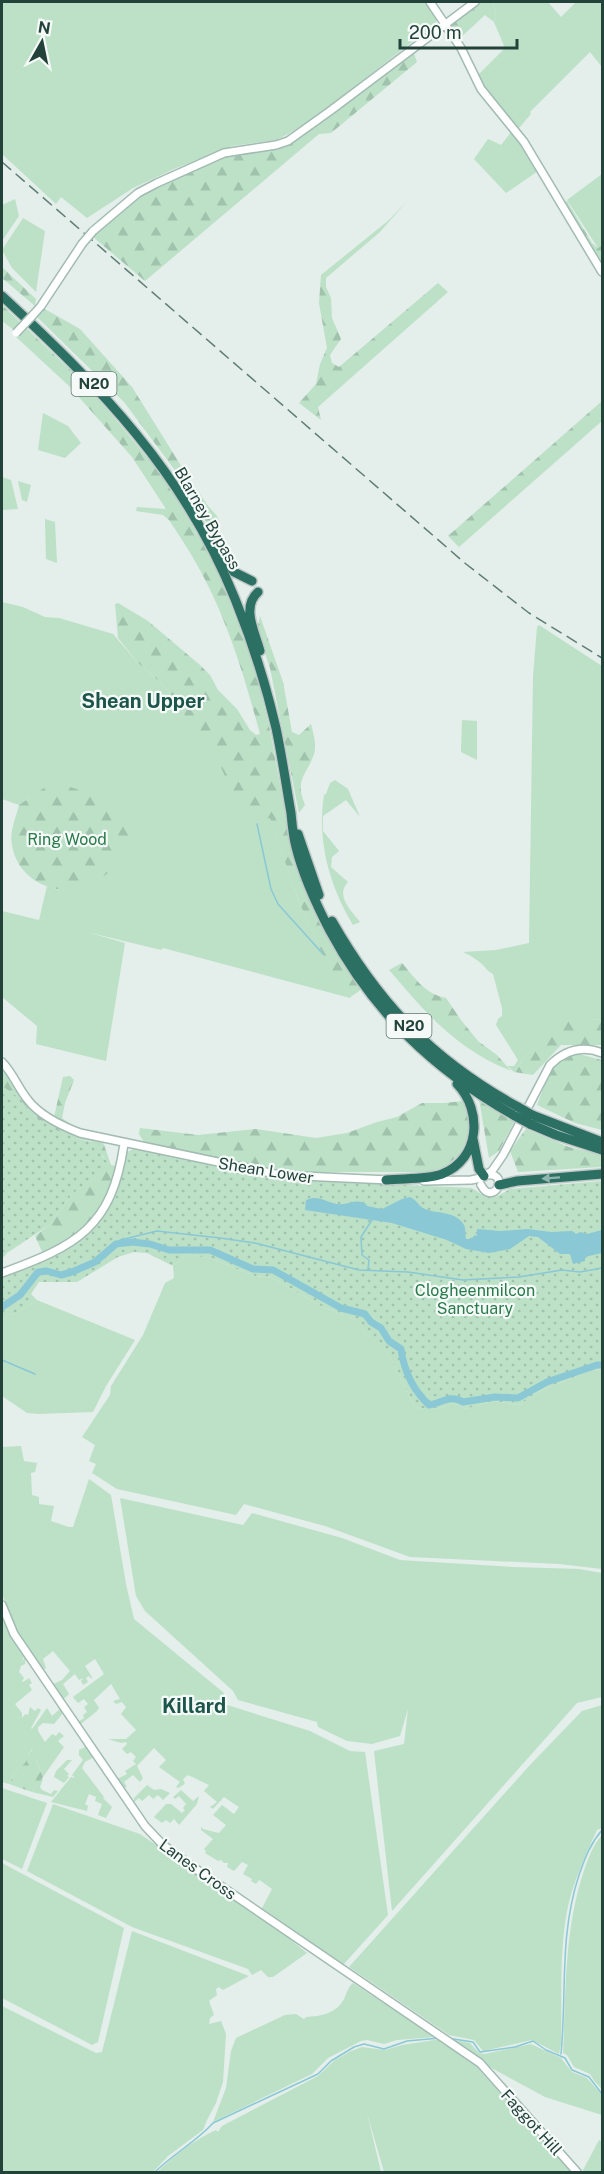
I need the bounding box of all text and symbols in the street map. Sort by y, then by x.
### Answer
north arrow [12,12,72,72]
scale bar [400,12,517,50]
text: N [37,17,52,38]
text: 200 m [409,22,462,43]
road number: N20 [72,372,116,396]
street label: Blarney Bypass [171,464,244,573]
district label: Shean Upper [81,689,205,713]
park label: Ring Wood [27,830,107,849]
road number: N20 [386,1014,432,1038]
street label: Shean Lower [217,1154,315,1187]
one-way arrow [541,1173,560,1183]
park label: Clogheenmilcon Sanctuary [415,1281,535,1318]
district label: Killard [162,1694,226,1718]
street label: Lanes Cross [156,1835,240,1904]
street label: Faggot Hill [497,2085,566,2159]

